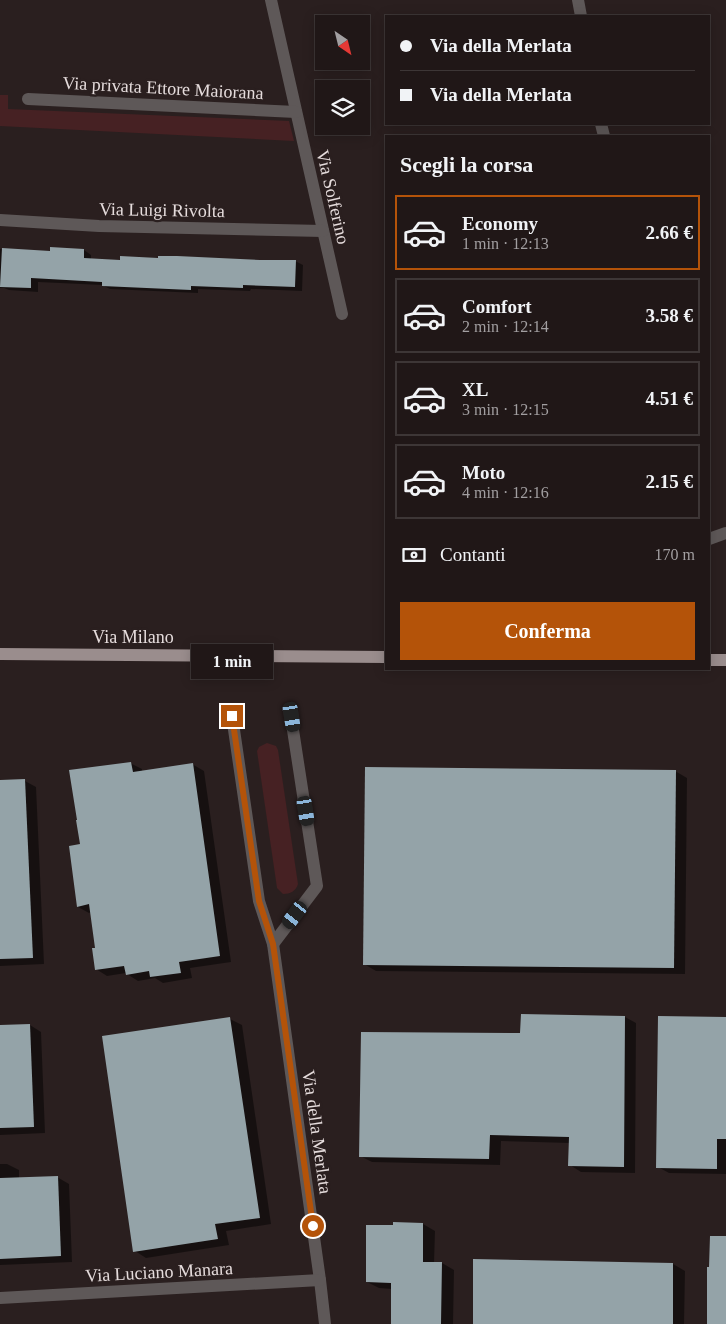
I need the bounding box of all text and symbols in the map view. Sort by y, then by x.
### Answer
north arrow [315,15,370,70]
map controls [315,15,370,135]
text: Via della Merlata [430,35,572,56]
street label: Via privata Ettore Maiorana [62,73,264,103]
button: layers [315,80,370,135]
text: Via della Merlata [430,84,572,105]
street label: Via Solferino [312,148,354,246]
text: Scegli la corsa [400,152,533,177]
street label: Via Luigi Rivolta [99,199,225,221]
icon: car [402,210,447,255]
text: Economy [462,213,538,234]
text: 2.66 € [646,222,693,243]
text: 1 min · 12:13 [462,235,549,252]
icon: car [402,293,447,338]
text: Comfort [462,296,532,317]
text: 3.58 € [646,305,693,326]
text: 2 min · 12:14 [462,318,549,335]
icon: car [402,376,447,421]
text: XL [462,379,488,400]
text: 4.51 € [646,388,693,409]
text: 3 min · 12:15 [462,401,549,418]
icon: car [402,459,447,504]
text: Moto [462,462,505,483]
text: 2.15 € [646,471,693,492]
text: 4 min · 12:16 [462,484,549,501]
icon: cash [400,541,428,569]
text: Contanti [440,544,505,565]
text: 170 m [655,546,695,563]
button: Conferma [400,602,695,660]
street label: Via Milano [92,627,174,647]
callout: 1 min [191,644,273,678]
text: 1 min [213,653,251,670]
car [282,701,301,733]
route end [221,705,243,727]
car [296,795,315,827]
car [279,899,310,931]
street label: Via della Merlata [298,1069,336,1195]
route start [302,1215,324,1237]
street label: Via Luciano Manara [85,1258,233,1286]

